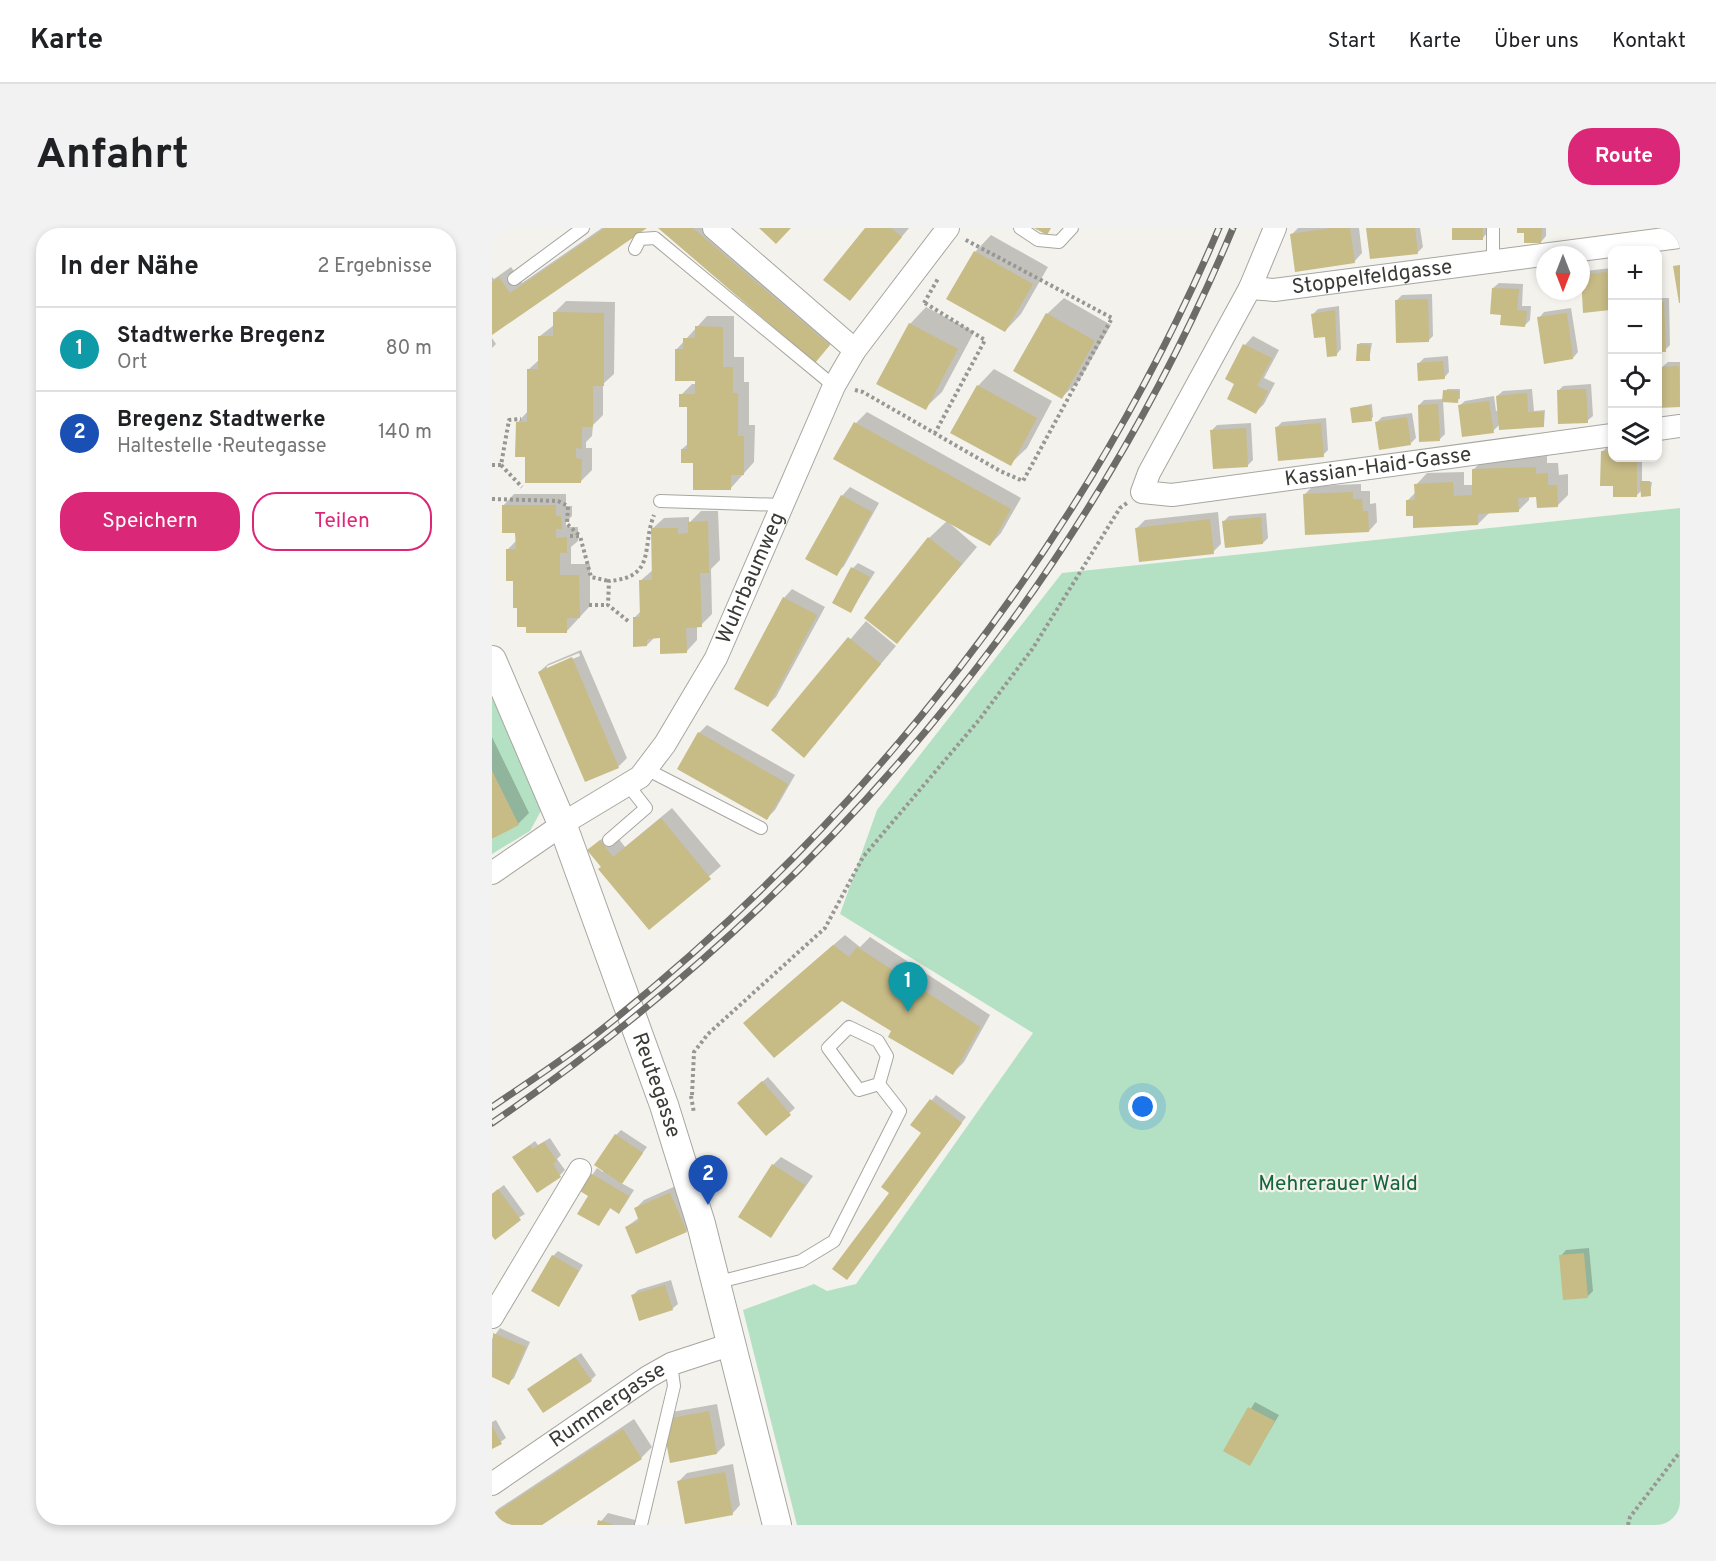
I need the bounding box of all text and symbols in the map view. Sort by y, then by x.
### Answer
text: Karte [30,23,103,59]
text: Start [1328,28,1376,55]
text: Karte [1409,28,1461,55]
text: Über uns [1494,28,1579,55]
text: Kontakt [1612,28,1686,55]
button: Route [1568,128,1680,185]
text: Anfahrt [36,130,189,183]
north arrow [1536,246,1590,300]
map controls [1608,246,1662,462]
button: + [1608,246,1662,300]
text: In der Nähe [60,251,199,284]
street label: Stoppelfeldgasse [1290,253,1454,301]
text: 2 Ergebnisse [317,254,432,280]
button: − [1608,300,1662,354]
text: Stadtwerke Bregenz [117,323,326,350]
text: 1 [76,336,84,362]
text: 80 m [386,336,432,362]
text: Ort [117,350,147,376]
button: locate [1608,354,1662,408]
text: Bregenz Stadtwerke [117,407,326,434]
button: layers [1608,408,1662,462]
text: 2 [73,420,86,446]
text: 140 m [378,420,432,446]
text: Haltestelle · Reutegasse [117,434,327,460]
street label: Kassian-Haid-Gasse [1283,441,1473,493]
button: Speichern [60,492,240,551]
button: Teilen [252,492,432,551]
street label: Wuhrbaumweg [710,508,791,648]
pin: 1 [888,962,928,1012]
street label: Reutegasse [625,1029,687,1141]
your location [1128,1092,1157,1121]
pin: 2 [688,1156,728,1205]
park label: Mehrerauer Wald [1258,1171,1418,1198]
street label: Rummergasse [544,1356,671,1454]

